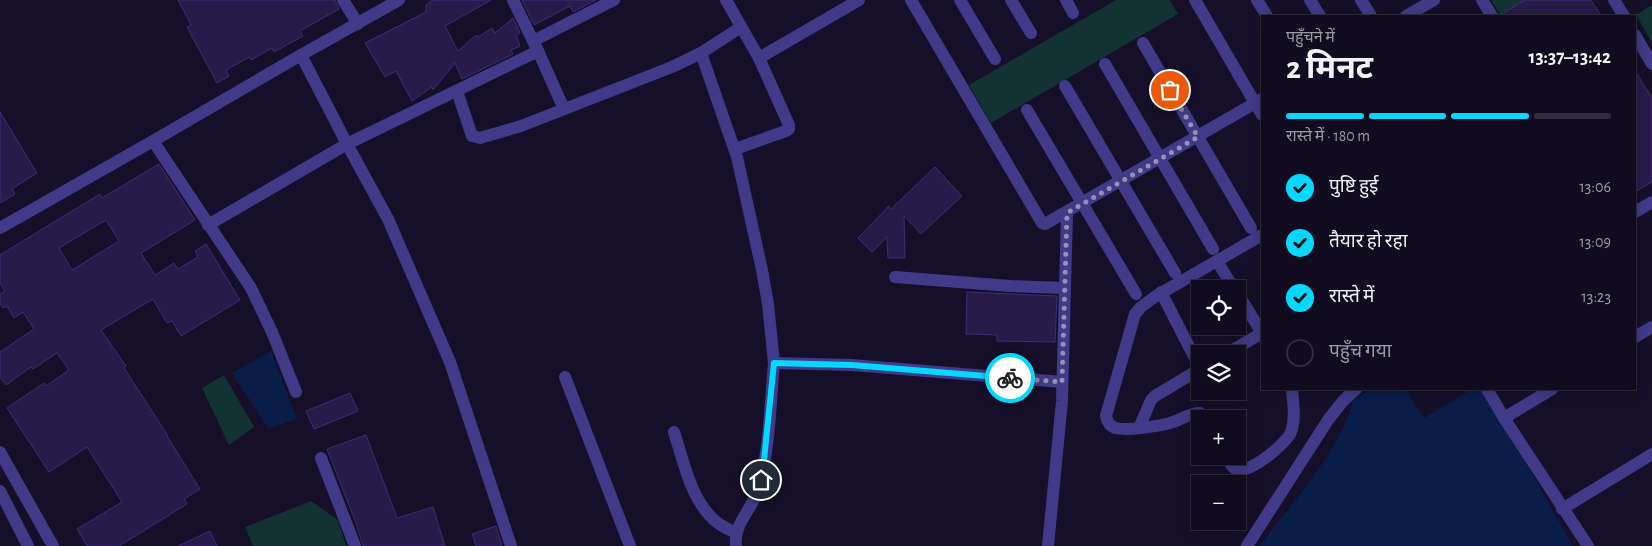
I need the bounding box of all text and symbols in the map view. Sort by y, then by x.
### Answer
text: पहुँचने में [1286,29,1335,45]
text: 13:37–13:42 [1529,48,1611,67]
text: 2 मिनट [1286,52,1373,84]
pin [1149,69,1191,111]
icon: bag [1156,76,1184,104]
text: रास्ते में · 180 m [1286,128,1370,144]
icon: check [1286,174,1314,202]
text: पुष्टि हुई [1329,177,1378,196]
text: 13:06 [1579,179,1611,195]
icon: check [1286,229,1314,257]
text: तैयार हो रहा [1329,232,1408,251]
text: 13:09 [1579,234,1611,250]
map controls [1191,280,1246,530]
button: locate [1191,280,1246,335]
icon: check [1286,284,1314,312]
text: रास्ते में [1329,287,1374,306]
text: 13:23 [1581,289,1611,305]
text: पहुँच गया [1329,342,1392,361]
button: layers [1191,345,1246,400]
courier [985,353,1035,403]
icon: bike [996,364,1024,392]
button: + [1191,410,1246,465]
pin [740,459,782,501]
icon: home [747,466,775,494]
button: − [1191,475,1246,530]

